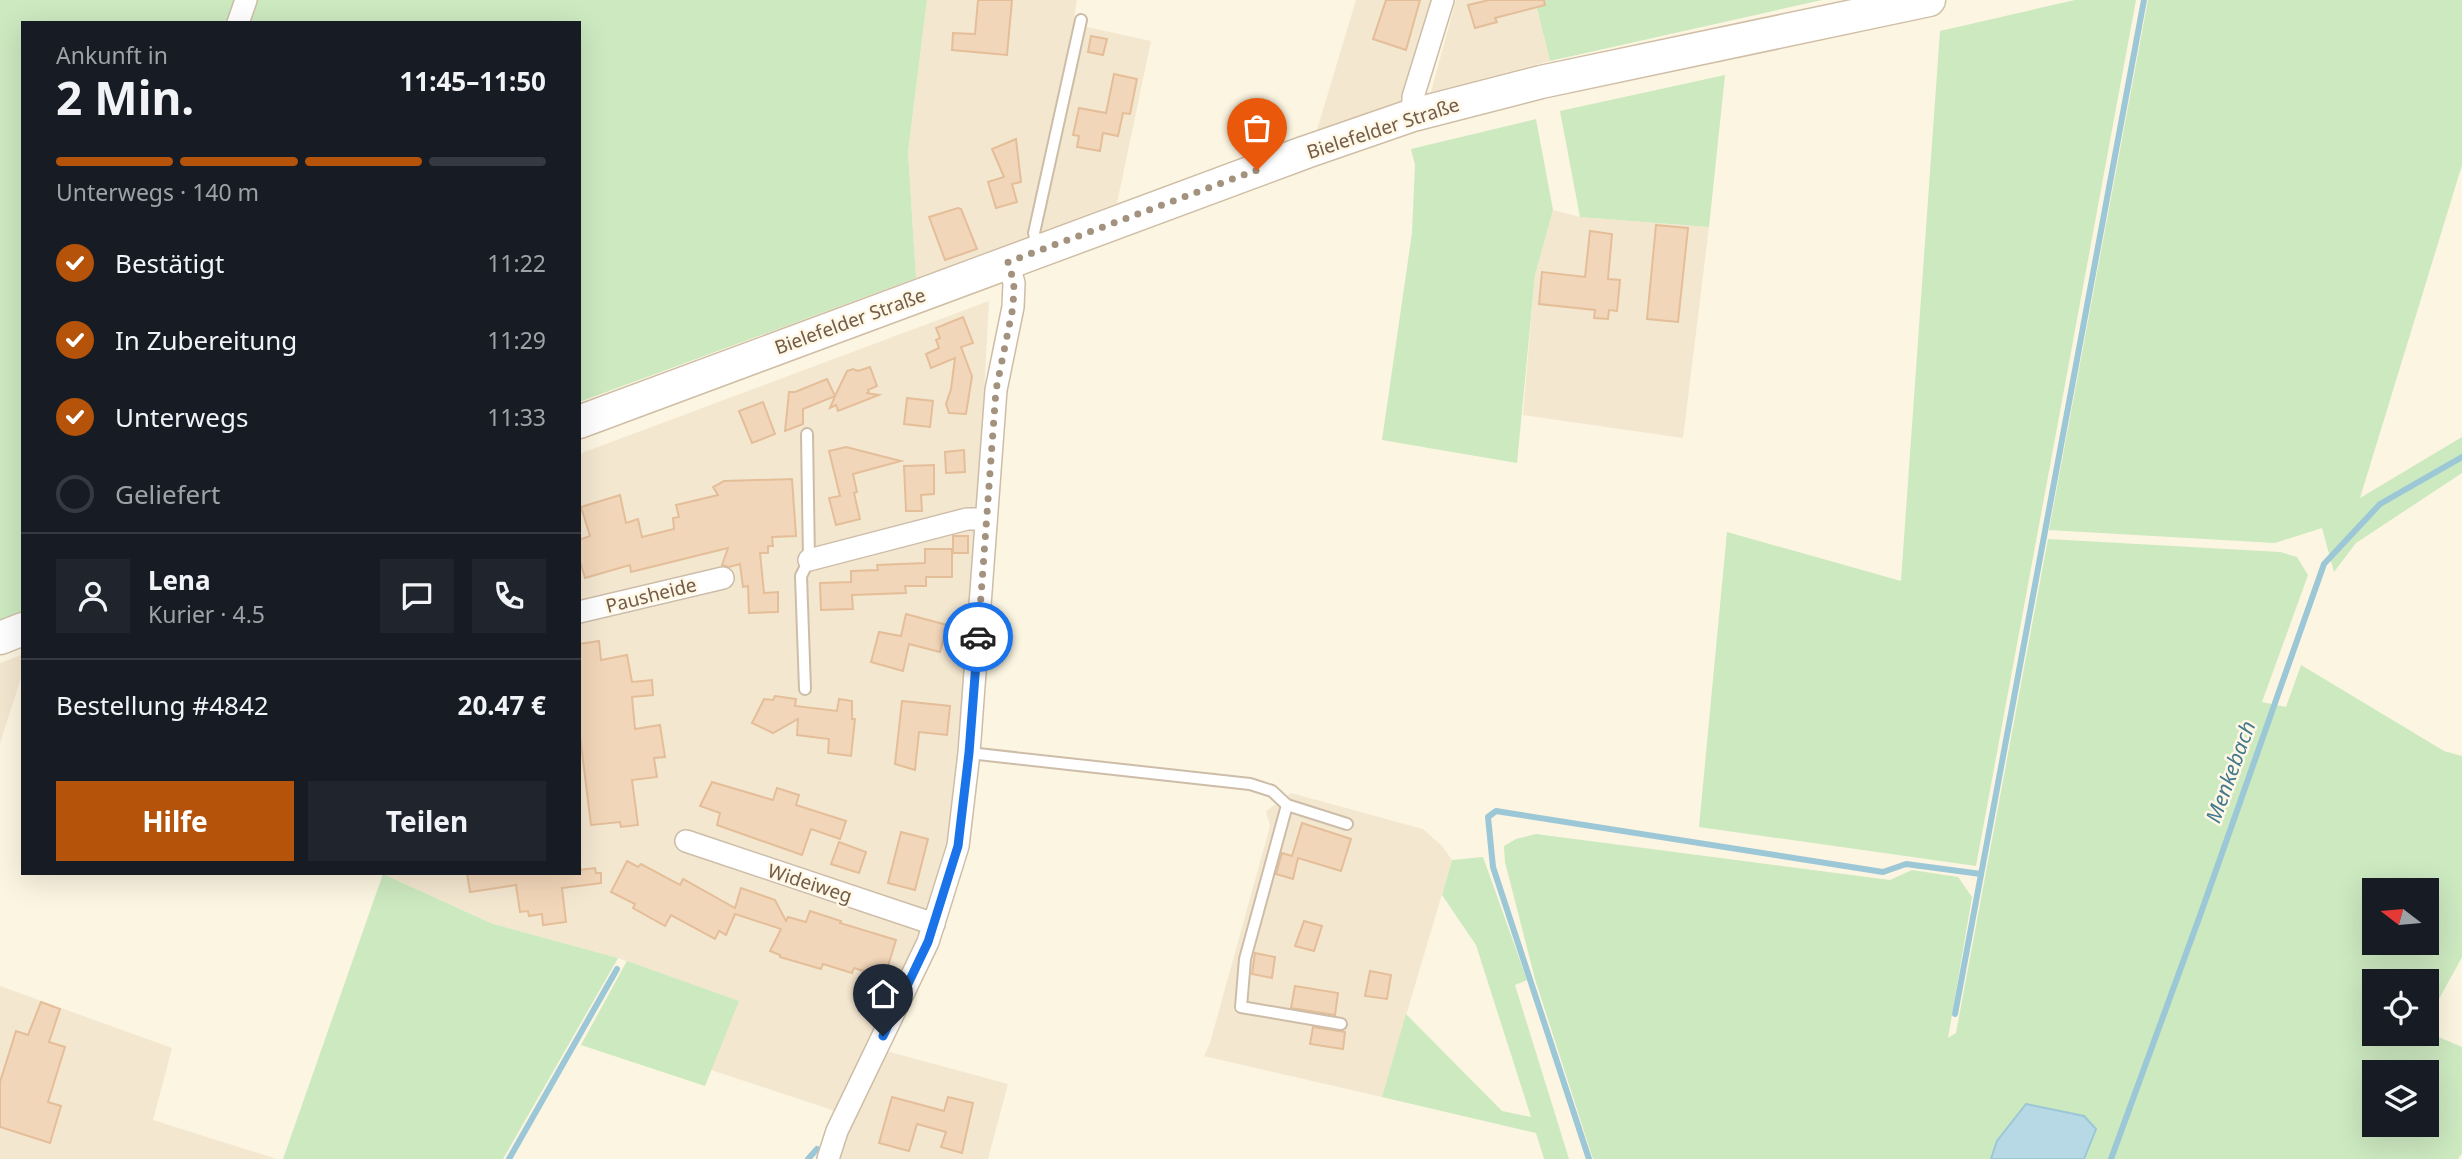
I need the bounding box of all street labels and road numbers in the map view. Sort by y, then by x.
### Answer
street label: Bielefelder Straße [1303,91,1463,165]
street label: Bielefelder Straße [771,282,929,360]
street label: Pausheide [603,571,699,619]
street label: Wideiweg [765,857,855,909]

